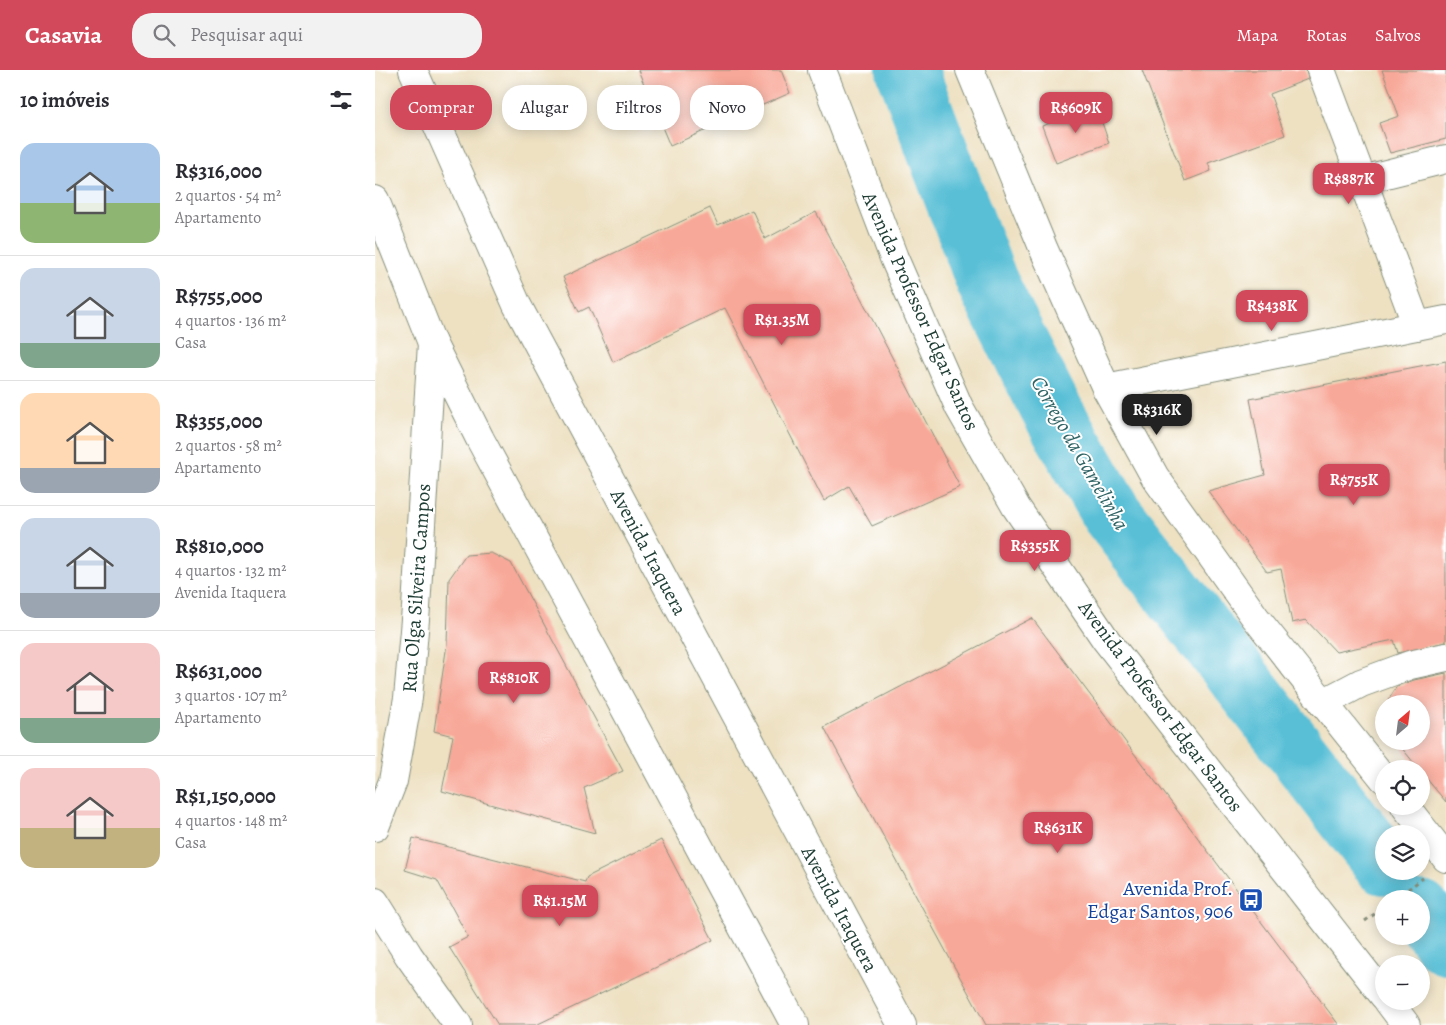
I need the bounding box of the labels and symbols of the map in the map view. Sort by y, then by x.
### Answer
pin: R$609K [1035,92,1117,134]
pin: R$887K [1308,162,1390,205]
street label: Avenida Professor Edgar Santos [855,187,985,435]
pin: R$438K [1231,290,1313,332]
pin: R$1.35M [736,304,828,346]
water label: Córrego da Gamelinha [1024,371,1136,535]
pin: R$316K [1116,394,1198,436]
pin: R$755K [1313,464,1395,506]
street label: Rua Olga Silveira Campos [396,483,437,693]
street label: Avenida Itaquera [603,483,694,621]
pin: R$355K [994,530,1076,572]
street label: Avenida Professor Edgar Santos [1071,594,1249,818]
pin: R$810K [473,662,555,704]
north arrow [1375,695,1430,750]
pin: R$631K [1017,812,1099,854]
street label: Avenida Itaquera [794,840,885,978]
place label: Avenida Prof. Edgar Santos, 906 [1087,875,1233,925]
pin: R$1.15M [514,884,606,927]
bus stop icon: Avenida Prof. Edgar Santos, 906 [1238,887,1264,913]

